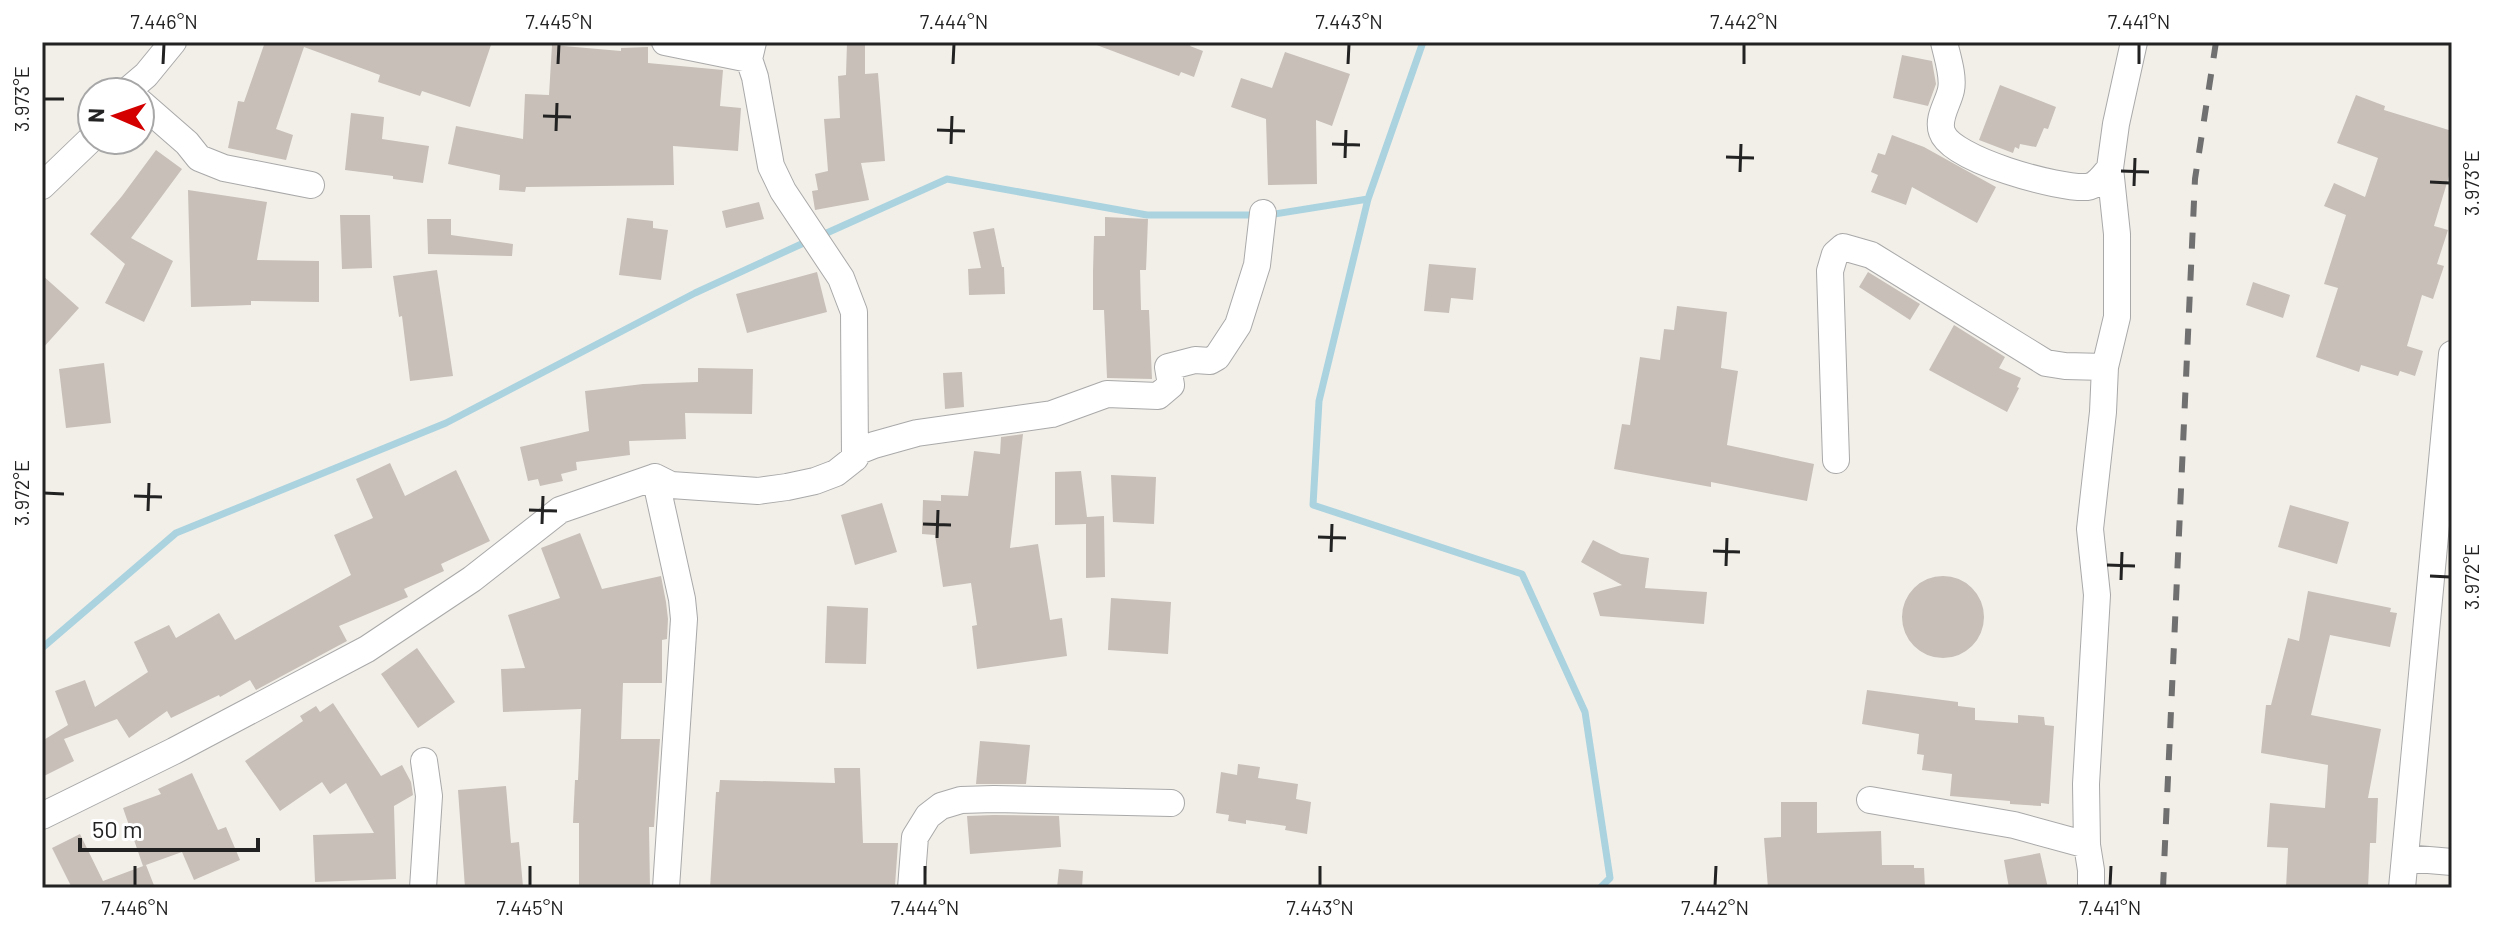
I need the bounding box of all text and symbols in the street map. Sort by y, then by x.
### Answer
text: 7.446°N [130,9,198,33]
text: 7.445°N [525,9,593,33]
text: 7.444°N [920,9,988,33]
text: 7.443°N [1315,9,1383,33]
text: 7.442°N [1710,9,1778,33]
text: 7.441°N [2108,9,2170,33]
text: 3.973°E [9,66,33,132]
north arrow [76,76,156,156]
text: N [82,107,108,123]
text: 3.973°E [2459,150,2483,216]
text: 3.972°E [9,460,33,526]
text: 3.972°E [2459,544,2483,610]
scale bar [80,802,258,852]
text: 50 m [92,814,143,843]
text: 7.446°N [101,895,169,919]
text: 7.445°N [496,895,564,919]
text: 7.444°N [891,895,959,919]
text: 7.443°N [1286,895,1354,919]
text: 7.442°N [1681,895,1749,919]
text: 7.441°N [2079,895,2141,919]

